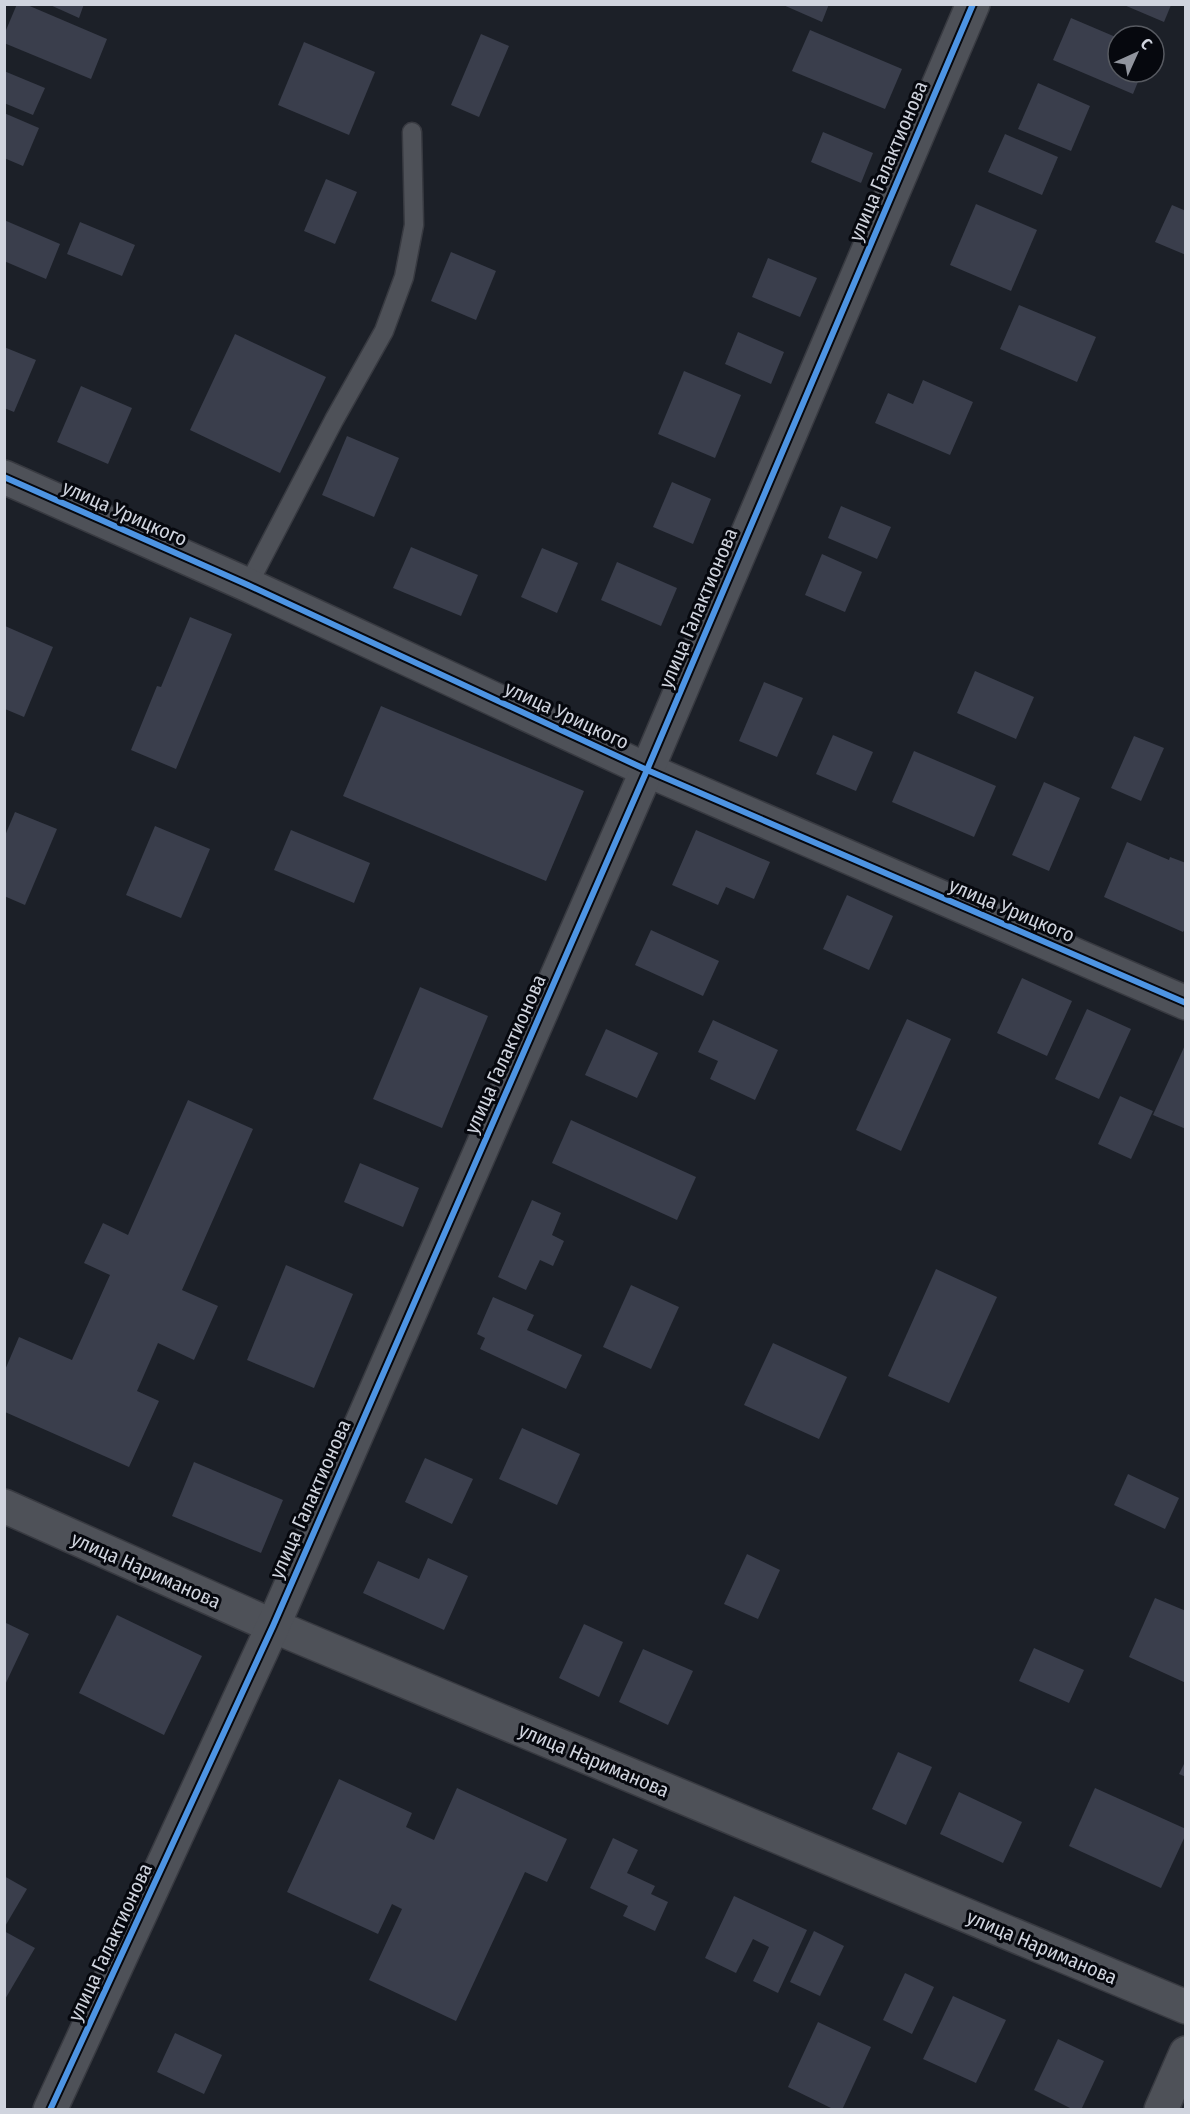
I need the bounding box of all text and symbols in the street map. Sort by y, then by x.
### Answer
north arrow [1106,24,1166,84]
text: С [1137,34,1156,54]
street label: улица Галактионова [843,77,933,245]
street label: улица Урицкого [59,475,191,551]
street label: улица Галактионова [653,524,743,692]
street label: улица Урицкого [501,676,633,754]
street label: улица Урицкого [946,873,1078,947]
street label: улица Галактионова [459,971,551,1137]
street label: улица Галактионова [264,1416,356,1582]
street label: улица Нариманова [68,1526,224,1614]
street label: улица Нариманова [515,1718,673,1802]
street label: улица Галактионова [63,1859,157,2025]
street label: улица Нариманова [963,1905,1121,1989]

